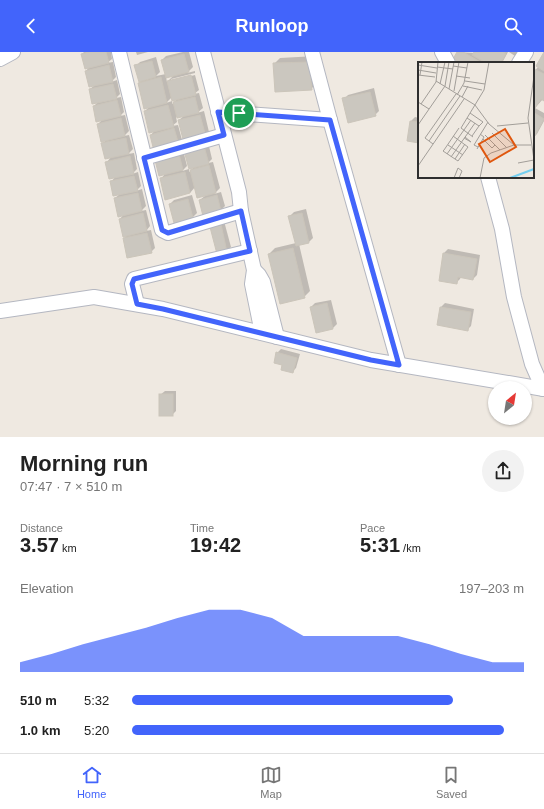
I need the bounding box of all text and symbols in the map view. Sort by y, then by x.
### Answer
icon: back [20,15,42,37]
icon: search [502,15,524,37]
text: Runloop [236,16,308,36]
inset map [418,62,534,178]
pin [222,96,256,130]
icon: arrive [228,102,250,124]
north arrow [488,381,532,425]
map controls [488,381,532,425]
button: share [482,450,524,492]
text: Morning run [20,451,148,476]
text: 07:47 · 7 × 510 m [20,479,122,494]
text: Distance [20,522,63,534]
text: Time [190,522,214,534]
text: Pace [360,522,385,534]
text: 3.57 [20,534,59,556]
text: 19:42 [190,534,241,556]
text: 5:31 [360,534,400,556]
text: km [59,542,77,554]
text: /km [400,542,421,554]
text: Elevation [20,581,73,596]
text: 197–203 m [459,581,524,596]
text: 510 m [20,693,57,708]
text: 5:32 [84,693,109,708]
text: 1.0 km [20,723,60,738]
text: 5:20 [84,723,109,738]
tab: Home [77,764,106,800]
tab: Map [260,764,282,800]
tab: Saved [436,764,467,800]

